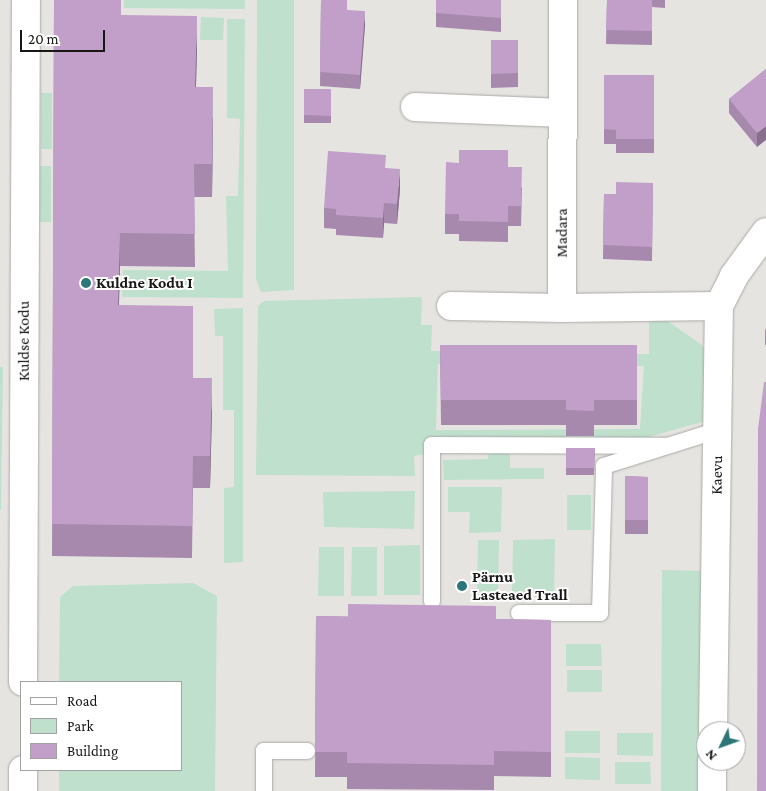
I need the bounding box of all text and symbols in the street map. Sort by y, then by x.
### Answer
scale bar [22,20,108,52]
text: 20 m [28,31,59,47]
street label: Madara [552,208,572,258]
place label: Kuldne Kodu I [96,273,193,293]
marker: Kuldne Kodu I [80,277,92,289]
street label: Kuldse Kodu [14,301,34,381]
street label: Kaevu [707,455,727,495]
place label: Pärnu Lasteaed Trall [472,567,568,605]
marker: Pärnu Lasteaed Trall [456,580,468,592]
legend [20,681,182,771]
text: Road [67,693,97,709]
text: Park [67,718,94,734]
north arrow [696,721,746,771]
text: Building [67,743,118,759]
text: N [701,746,720,764]

